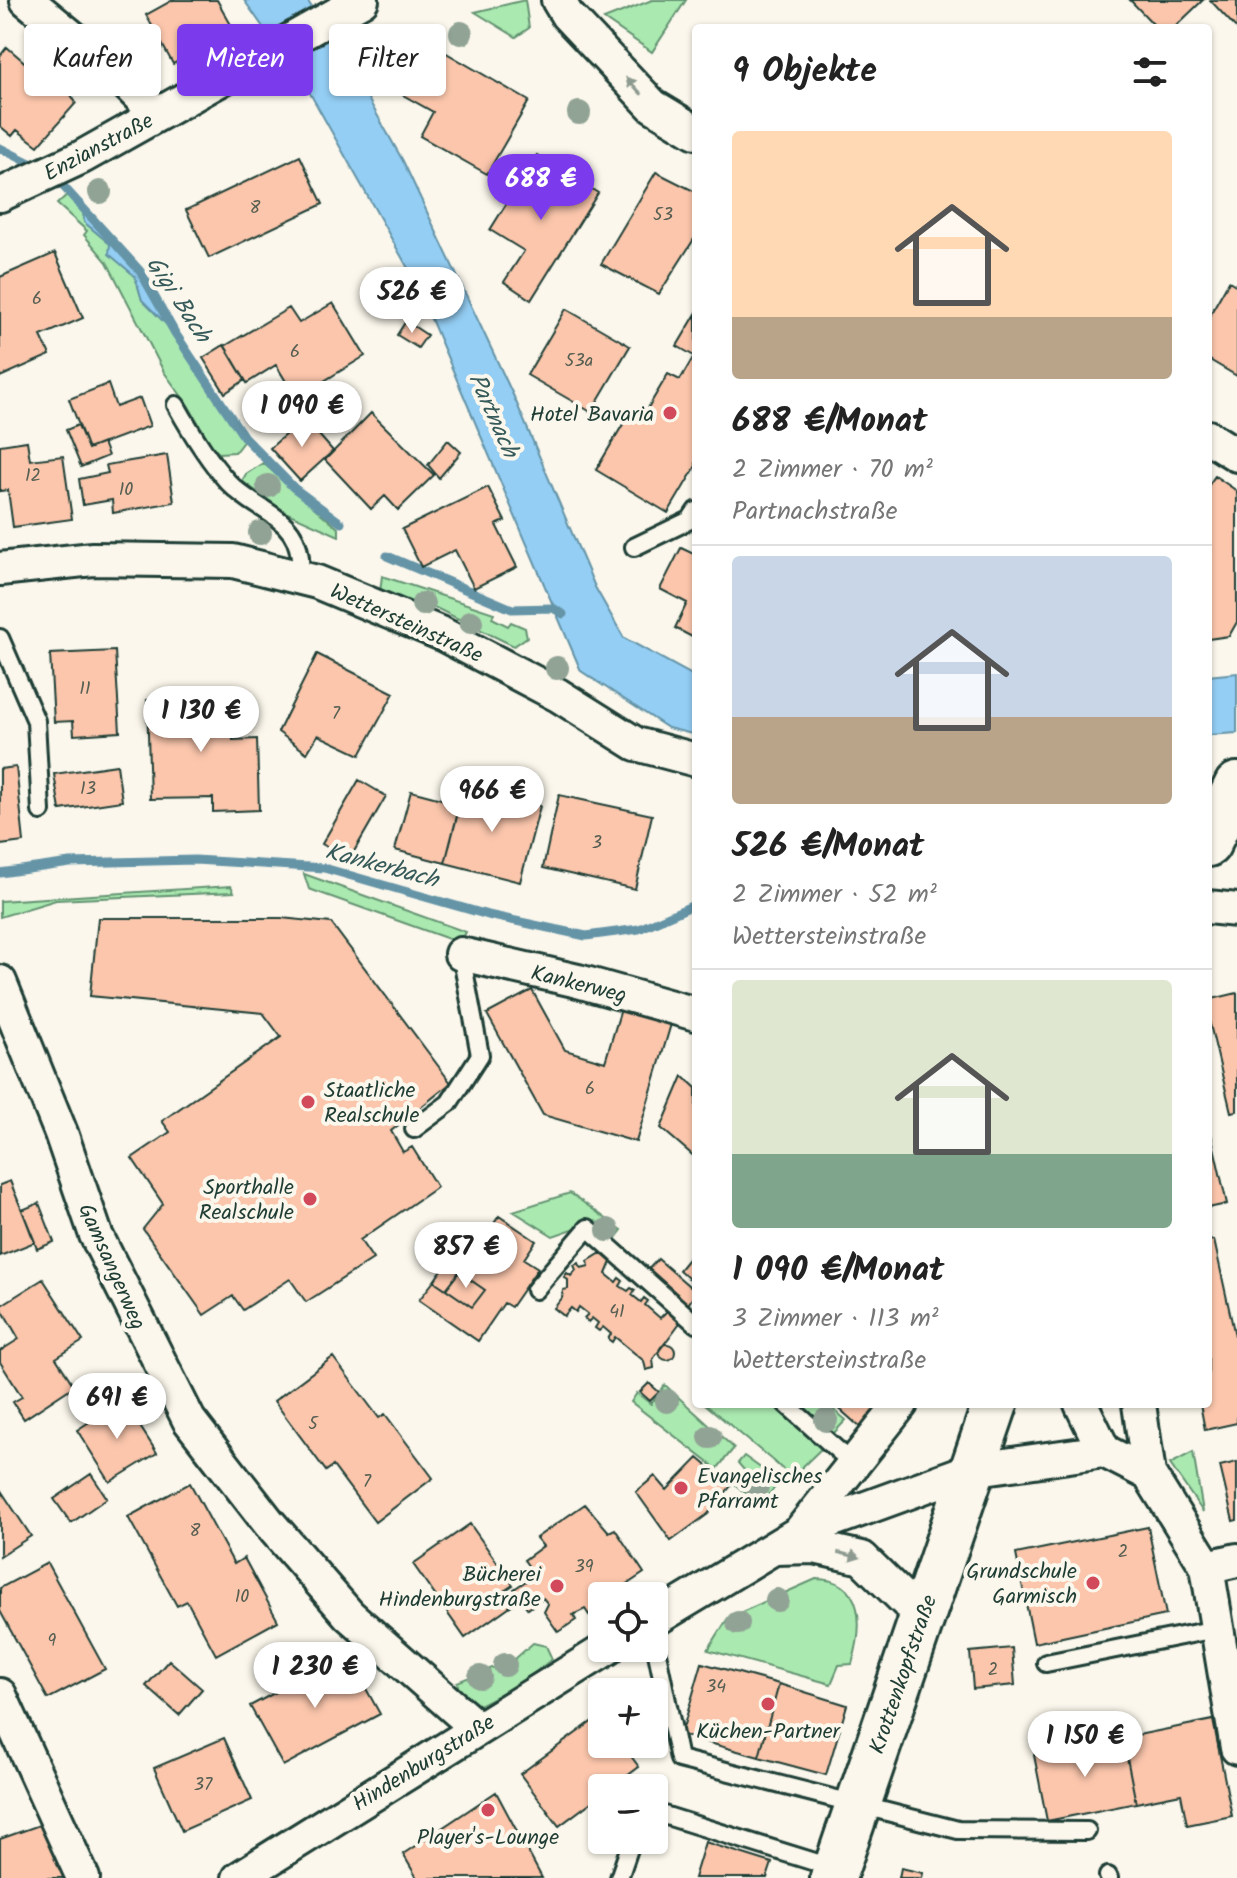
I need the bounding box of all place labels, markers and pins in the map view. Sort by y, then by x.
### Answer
pin: 688 € [485,154,597,222]
pin: 526 € [356,267,468,335]
pin: 1 090 € [228,381,376,449]
place label: Hotel Bavaria [530,398,654,433]
marker: Hotel Bavaria [661,404,679,422]
pin: 1 130 € [127,686,275,754]
pin: 966 € [436,766,548,834]
place label: Staatliche Realschule [324,1074,419,1134]
marker: Staatliche Realschule [299,1093,317,1111]
place label: Sporthalle Realschule [199,1171,294,1231]
marker: Sporthalle Realschule [301,1190,319,1208]
pin: 857 € [410,1222,522,1290]
pin: 691 € [61,1373,173,1441]
place label: Evangelisches Pfarramt [697,1460,823,1520]
marker: Evangelisches Pfarramt [672,1479,690,1497]
place label: Grundschule Garmisch [966,1555,1077,1615]
place label: Bücherei Hindenburgstraße [379,1558,542,1618]
marker: Grundschule Garmisch [1084,1574,1102,1592]
marker: Bücherei Hindenburgstraße [548,1577,566,1595]
pin: 1 230 € [241,1642,389,1710]
marker: Küchen-Partner [759,1695,777,1713]
pin: 1 150 € [1011,1711,1159,1779]
place label: Küchen-Partner [696,1715,842,1750]
marker: Player's-Lounge [479,1801,497,1819]
place label: Player's-Lounge [417,1821,559,1856]

